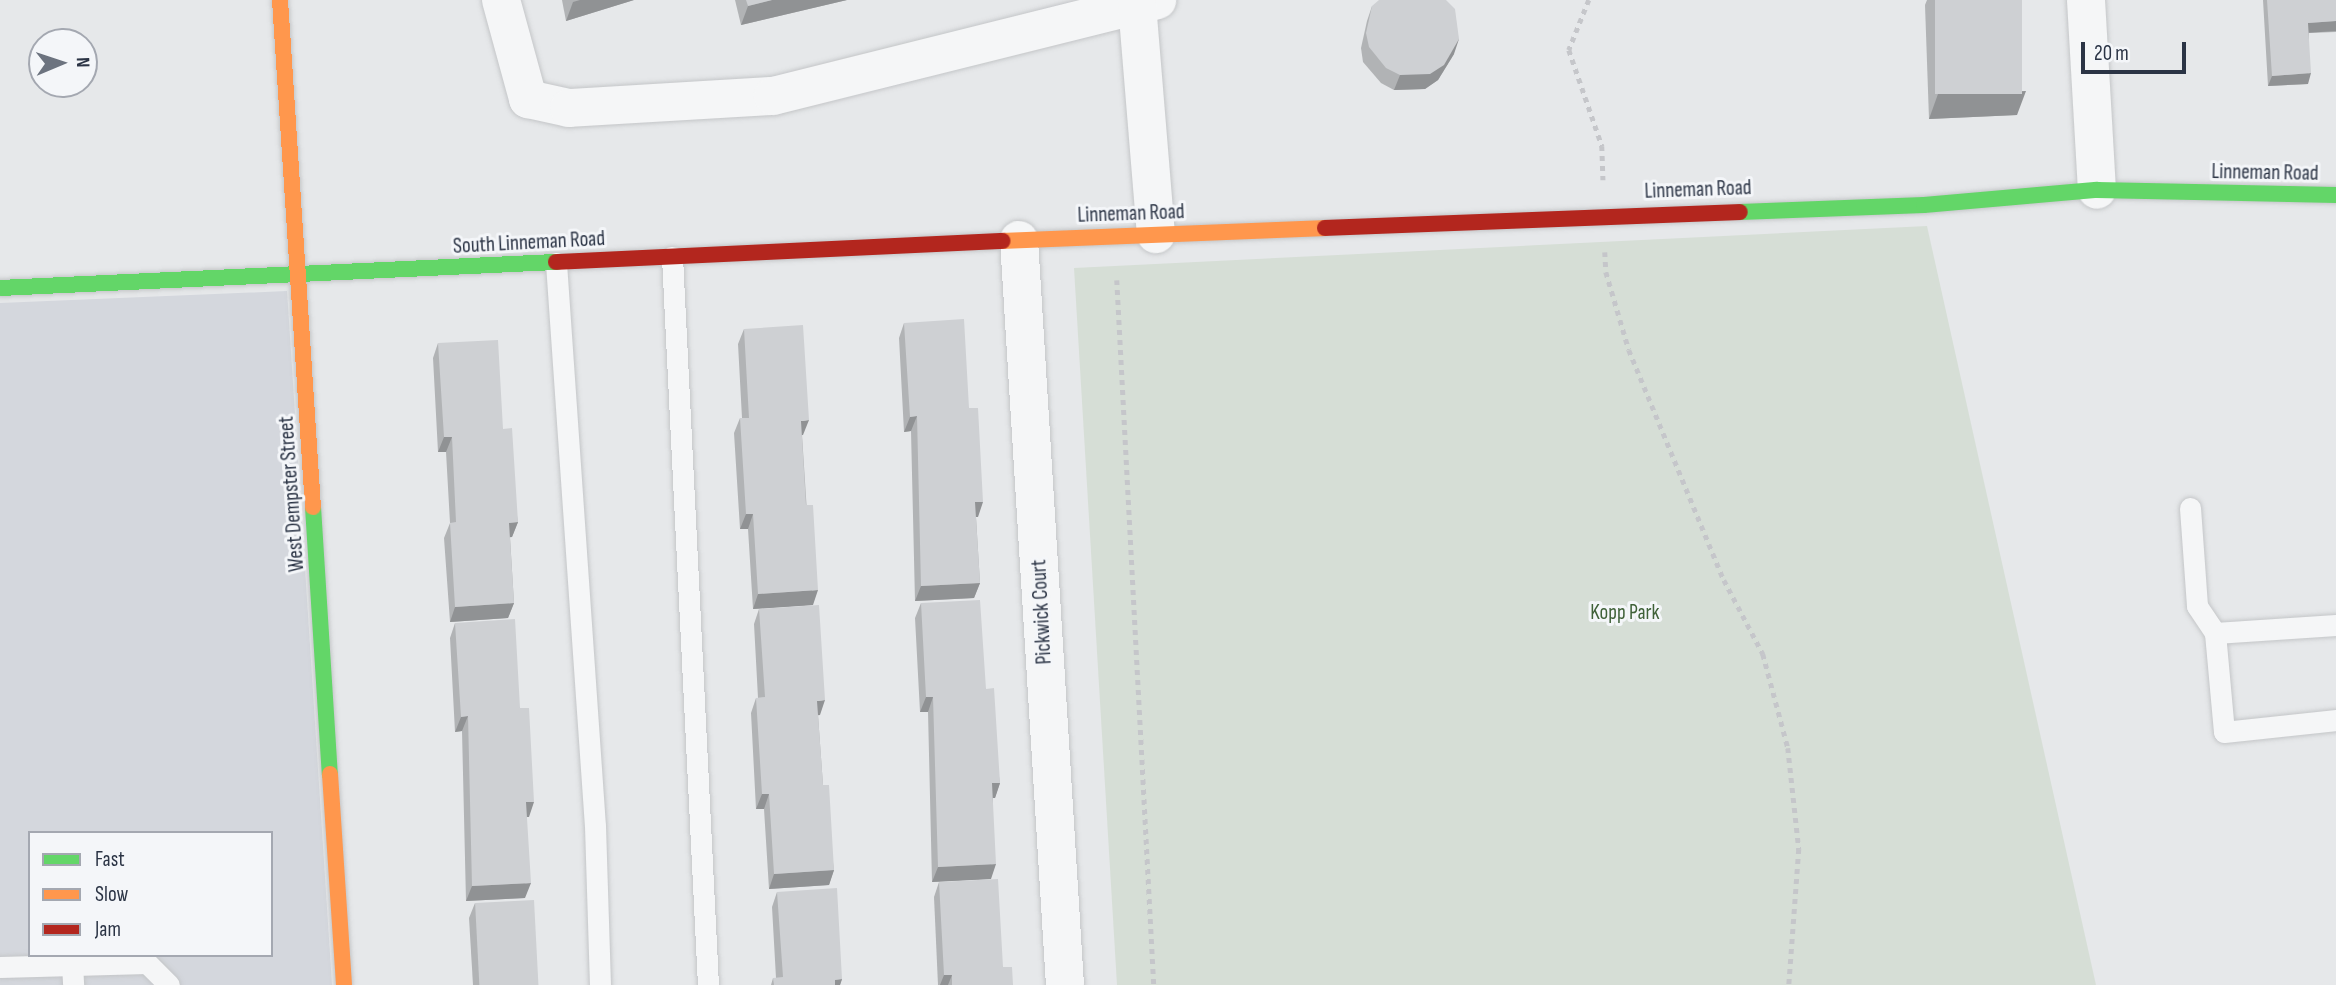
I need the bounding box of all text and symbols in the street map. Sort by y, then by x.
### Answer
north arrow [28,28,98,98]
scale bar [2084,28,2189,72]
text: 20 m [2094,41,2129,66]
text: N [71,57,94,68]
street label: Linneman Road [2211,159,2319,187]
street label: Linneman Road [1644,176,1752,204]
street label: Linneman Road [1077,200,1185,228]
street label: South Linneman Road [452,226,606,260]
street label: West Dempster Street [274,415,310,573]
street label: Pickwick Court [1027,559,1057,665]
park label: Kopp Park [1590,600,1660,626]
legend [28,831,273,957]
text: Fast [95,847,125,872]
text: Slow [95,882,128,907]
text: Jam [95,917,121,942]

